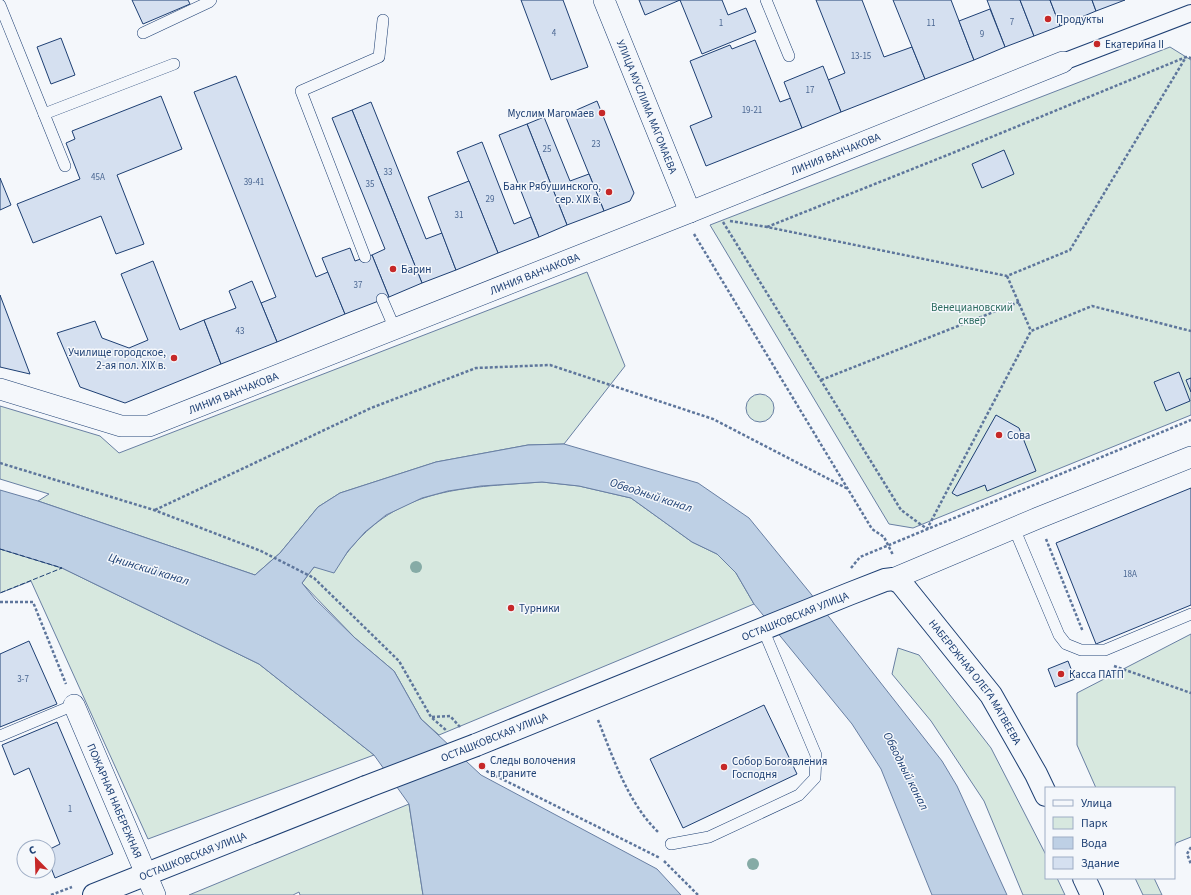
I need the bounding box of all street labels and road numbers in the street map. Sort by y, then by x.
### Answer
street label: УЛИЦА МУСЛИМА МАГОМАЕВА [613,38,681,176]
street label: ЛИНИЯ ВАНЧАКОВА [788,129,883,179]
street label: ЛИНИЯ ВАНЧАКОВА [487,249,582,299]
street label: ЛИНИЯ ВАНЧАКОВА [186,369,280,418]
street label: ОСТАШКОВСКАЯ УЛИЦА [739,588,851,645]
street label: НАБЕРЕЖНАЯ ОЛЕГА МАТВЕЕВА [925,616,1025,747]
street label: ОСТАШКОВСКАЯ УЛИЦА [439,709,550,766]
street label: ПОЖАРНАЯ НАБЕРЕЖНАЯ [83,741,145,861]
street label: ОСТАШКОВСКАЯ УЛИЦА [137,828,248,884]

